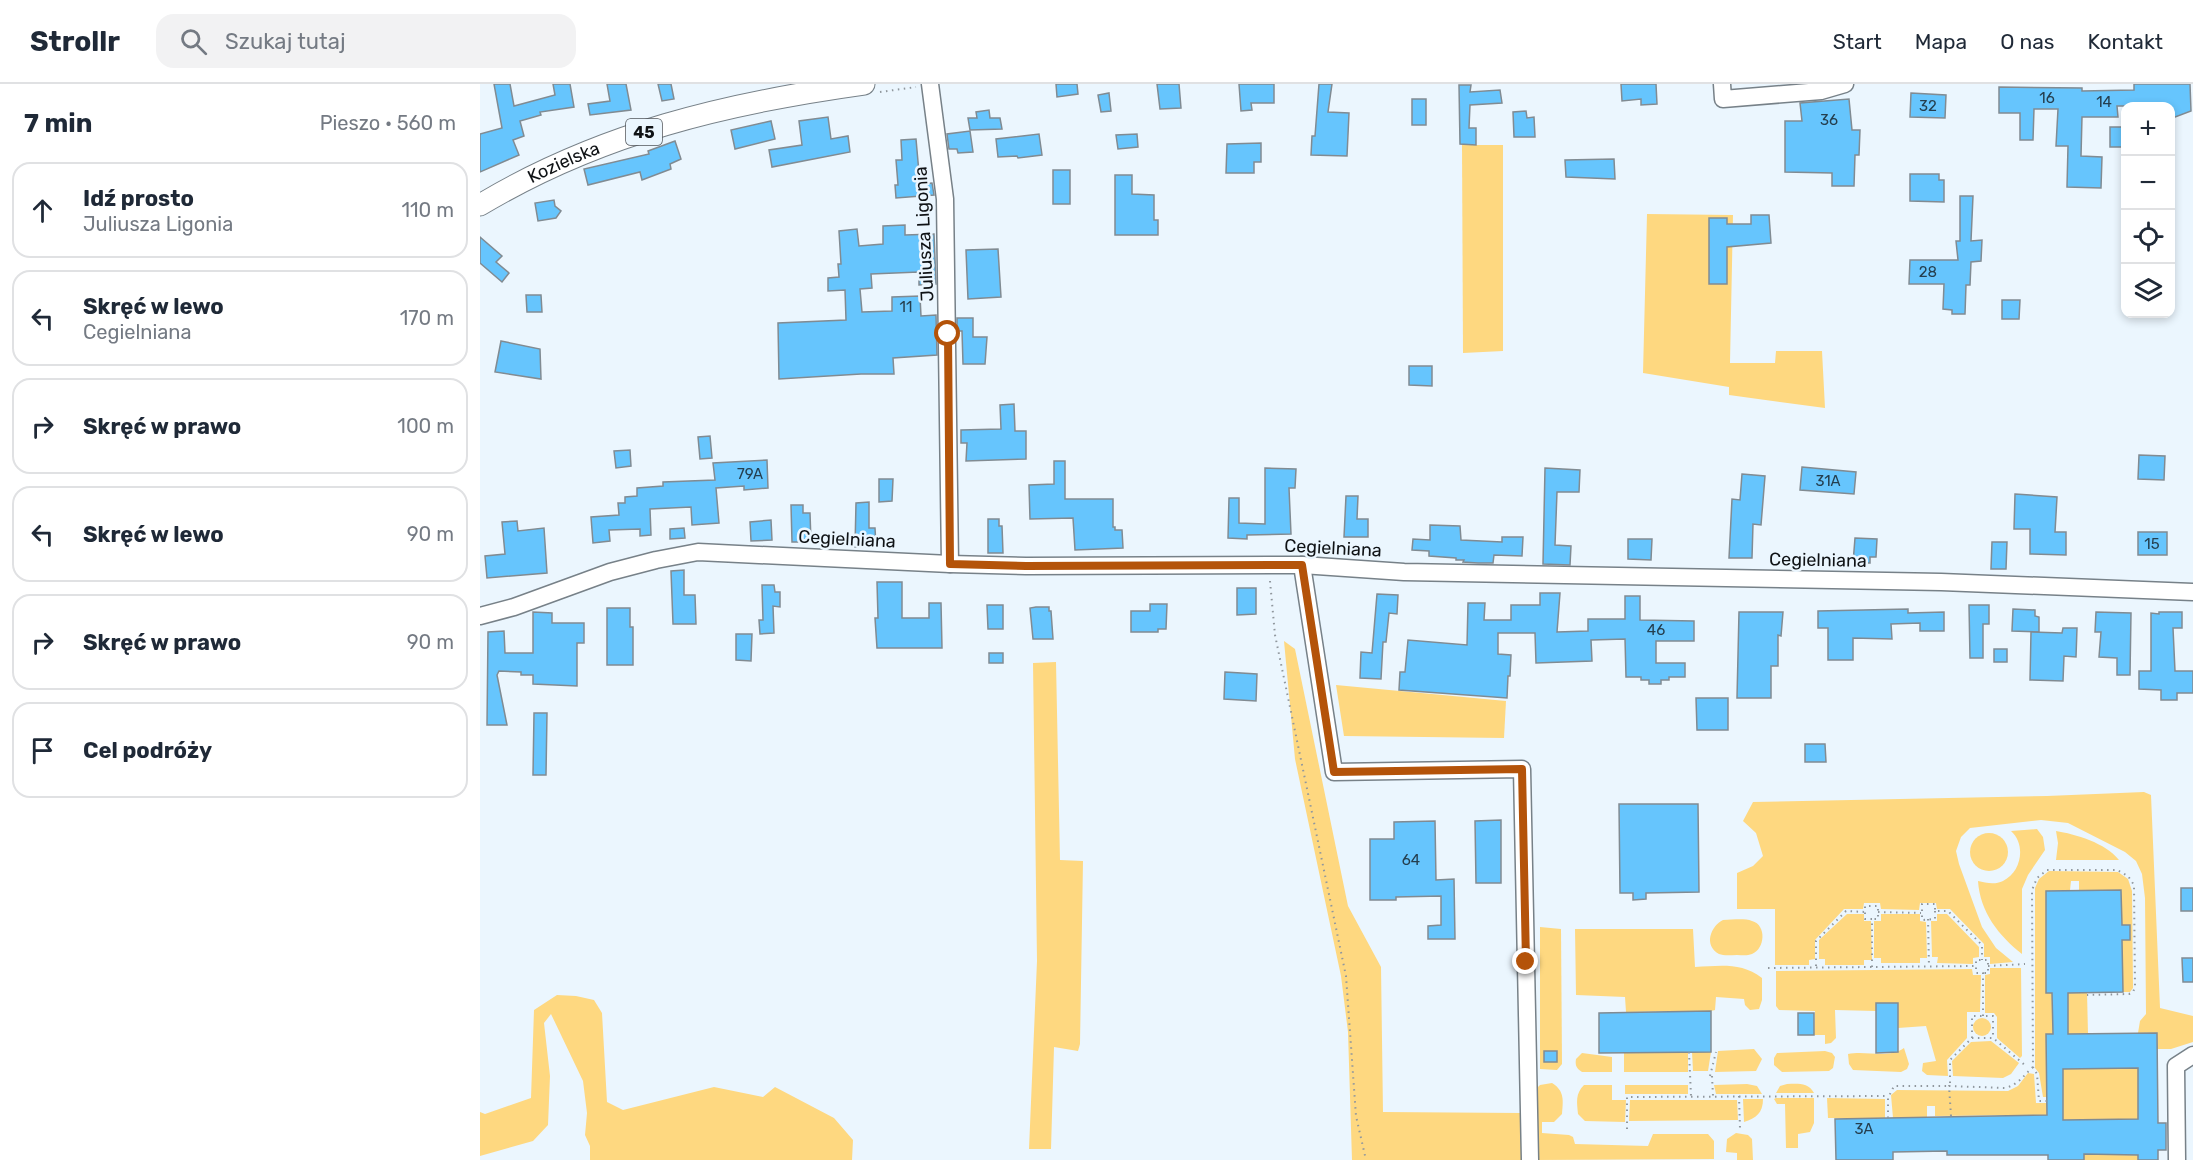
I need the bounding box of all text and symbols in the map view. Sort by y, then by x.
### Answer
search box [156,14,576,68]
text: Strollr [30,25,120,58]
icon: search [177,25,210,58]
text: Szukaj tutaj [225,28,346,55]
text: Start [1833,29,1882,54]
text: Mapa [1915,29,1967,54]
text: O nas [2000,29,2055,54]
text: Kontakt [2088,29,2163,54]
house number: 16 [2039,89,2055,107]
house number: 14 [2096,93,2112,111]
house number: 32 [1919,97,1937,115]
map controls [2121,102,2175,318]
button: + [2121,102,2175,156]
text: 7 min [24,108,92,139]
text: Pieszo · 560 m [320,111,456,135]
house number: 36 [1820,111,1838,129]
road number: 45 [626,119,662,145]
street label: Kozielska [524,137,603,188]
button: − [2121,156,2175,210]
street label: Juliusza Ligonia [909,166,939,302]
text: Idź prosto [83,185,194,212]
icon: ahead [26,194,59,227]
text: 110 m [402,198,454,222]
button: locate [2121,210,2175,264]
text: Juliusza Ligonia [83,212,233,236]
house number: 28 [1919,263,1937,281]
button: layers [2121,264,2175,318]
text: Skręć w lewo [83,293,224,320]
house number: 11 [900,298,912,316]
icon: left [26,302,59,335]
text: 170 m [400,306,454,330]
text: Cegielniana [83,320,192,344]
route start [934,320,960,346]
icon: right [26,410,59,443]
text: Skręć w prawo [83,413,241,440]
text: 100 m [397,414,454,438]
house number: 79A [737,465,763,483]
house number: 31A [1815,472,1841,490]
icon: left [26,518,59,551]
text: Skręć w lewo [83,521,224,548]
text: 90 m [407,522,454,546]
street label: Cegielniana [798,525,896,553]
street label: Cegielniana [1284,534,1382,562]
house number: 15 [2144,535,2160,553]
street label: Cegielniana [1769,548,1867,572]
house number: 46 [1647,621,1665,639]
icon: right [26,626,59,659]
text: Skręć w prawo [83,629,241,656]
text: 90 m [407,630,454,654]
icon: arrive [26,734,59,767]
text: Cel podróży [83,737,212,764]
house number: 64 [1402,851,1420,869]
route end [1512,948,1538,974]
house number: 3A [1854,1120,1874,1138]

